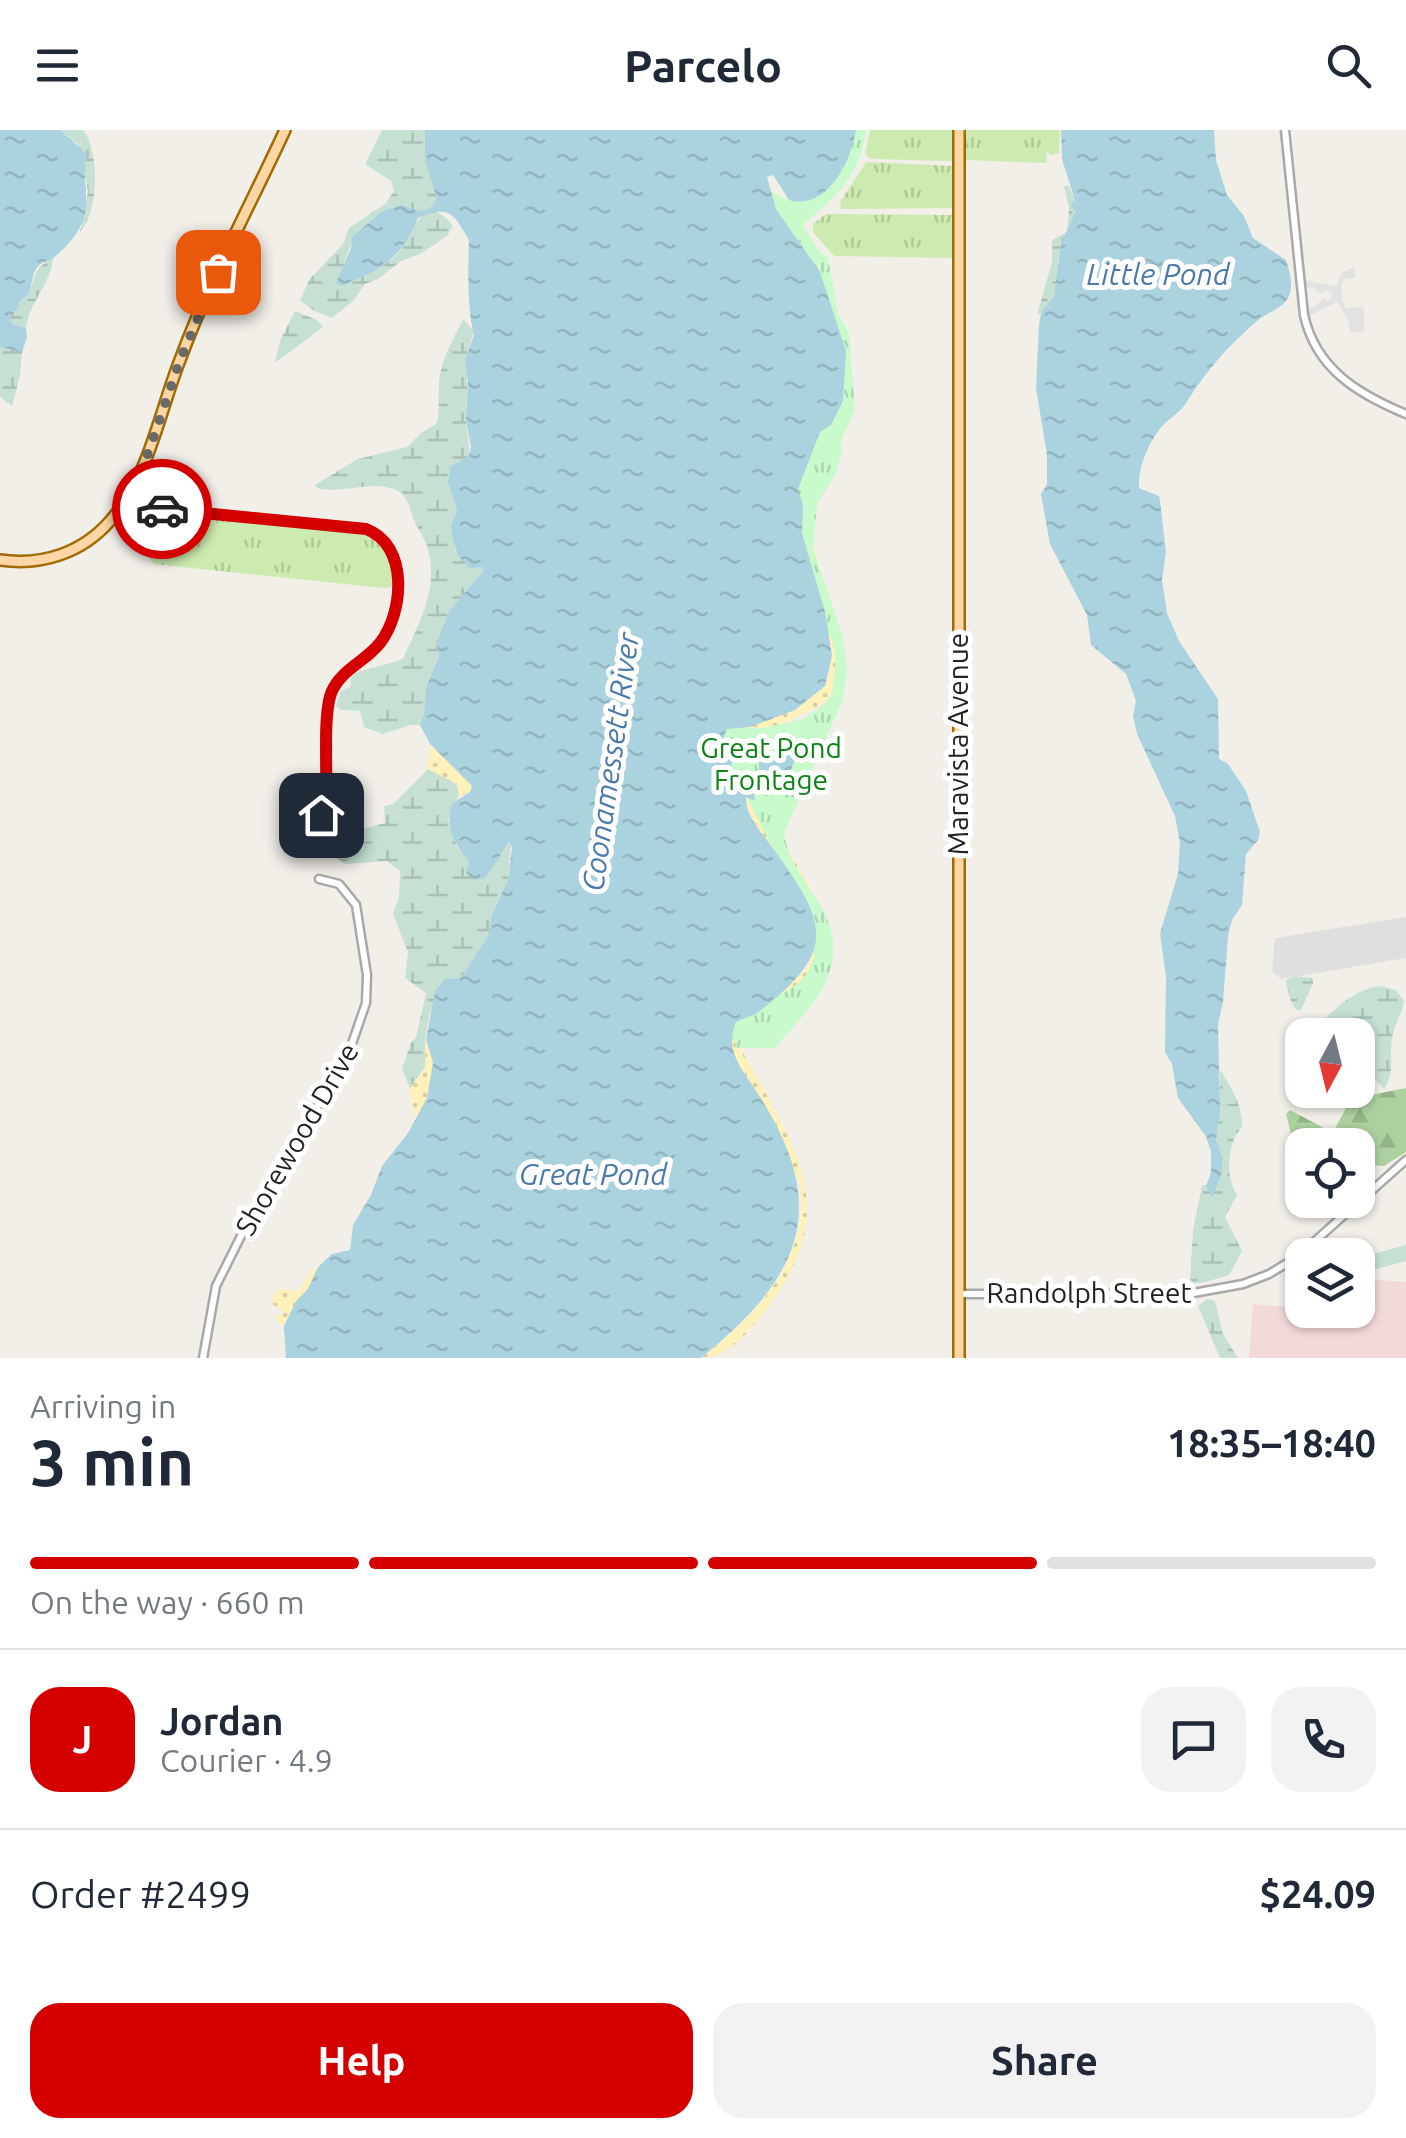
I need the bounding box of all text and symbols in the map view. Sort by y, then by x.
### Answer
icon: menu [30,38,85,93]
icon: search [1321,38,1376,93]
text: Parcelo [624,40,782,91]
pin [176,230,261,315]
icon: bag [191,245,246,300]
water label: Little Pond [1086,257,1231,291]
courier [112,459,212,559]
icon: car [135,482,190,537]
water label: Coonamessett River [575,629,645,893]
street label: Maravista Avenue [942,633,973,855]
park label: Great Pond Frontage [700,732,842,795]
pin [279,773,364,858]
icon: home [294,788,349,843]
north arrow [1285,1018,1375,1108]
map controls [1285,1018,1375,1328]
street label: Shorewood Drive [229,1037,364,1240]
button: locate [1285,1128,1375,1218]
water label: Great Pond [519,1157,668,1191]
button: layers [1285,1238,1375,1328]
street label: Randolph Street [987,1277,1191,1308]
text: Arriving in [30,1388,176,1424]
text: 18:35–18:40 [1167,1422,1376,1464]
text: 3 min [30,1425,194,1498]
text: On the way · 660 m [30,1584,305,1620]
button: chat [1141,1687,1246,1792]
button: phone [1271,1687,1376,1792]
text: Jordan [160,1700,284,1742]
text: J [73,1718,92,1760]
text: Courier · 4.9 [160,1742,333,1778]
text: Order #2499 [30,1873,251,1915]
text: $24.09 [1259,1873,1376,1915]
button: Help [30,2003,693,2118]
button: Share [713,2003,1376,2118]

